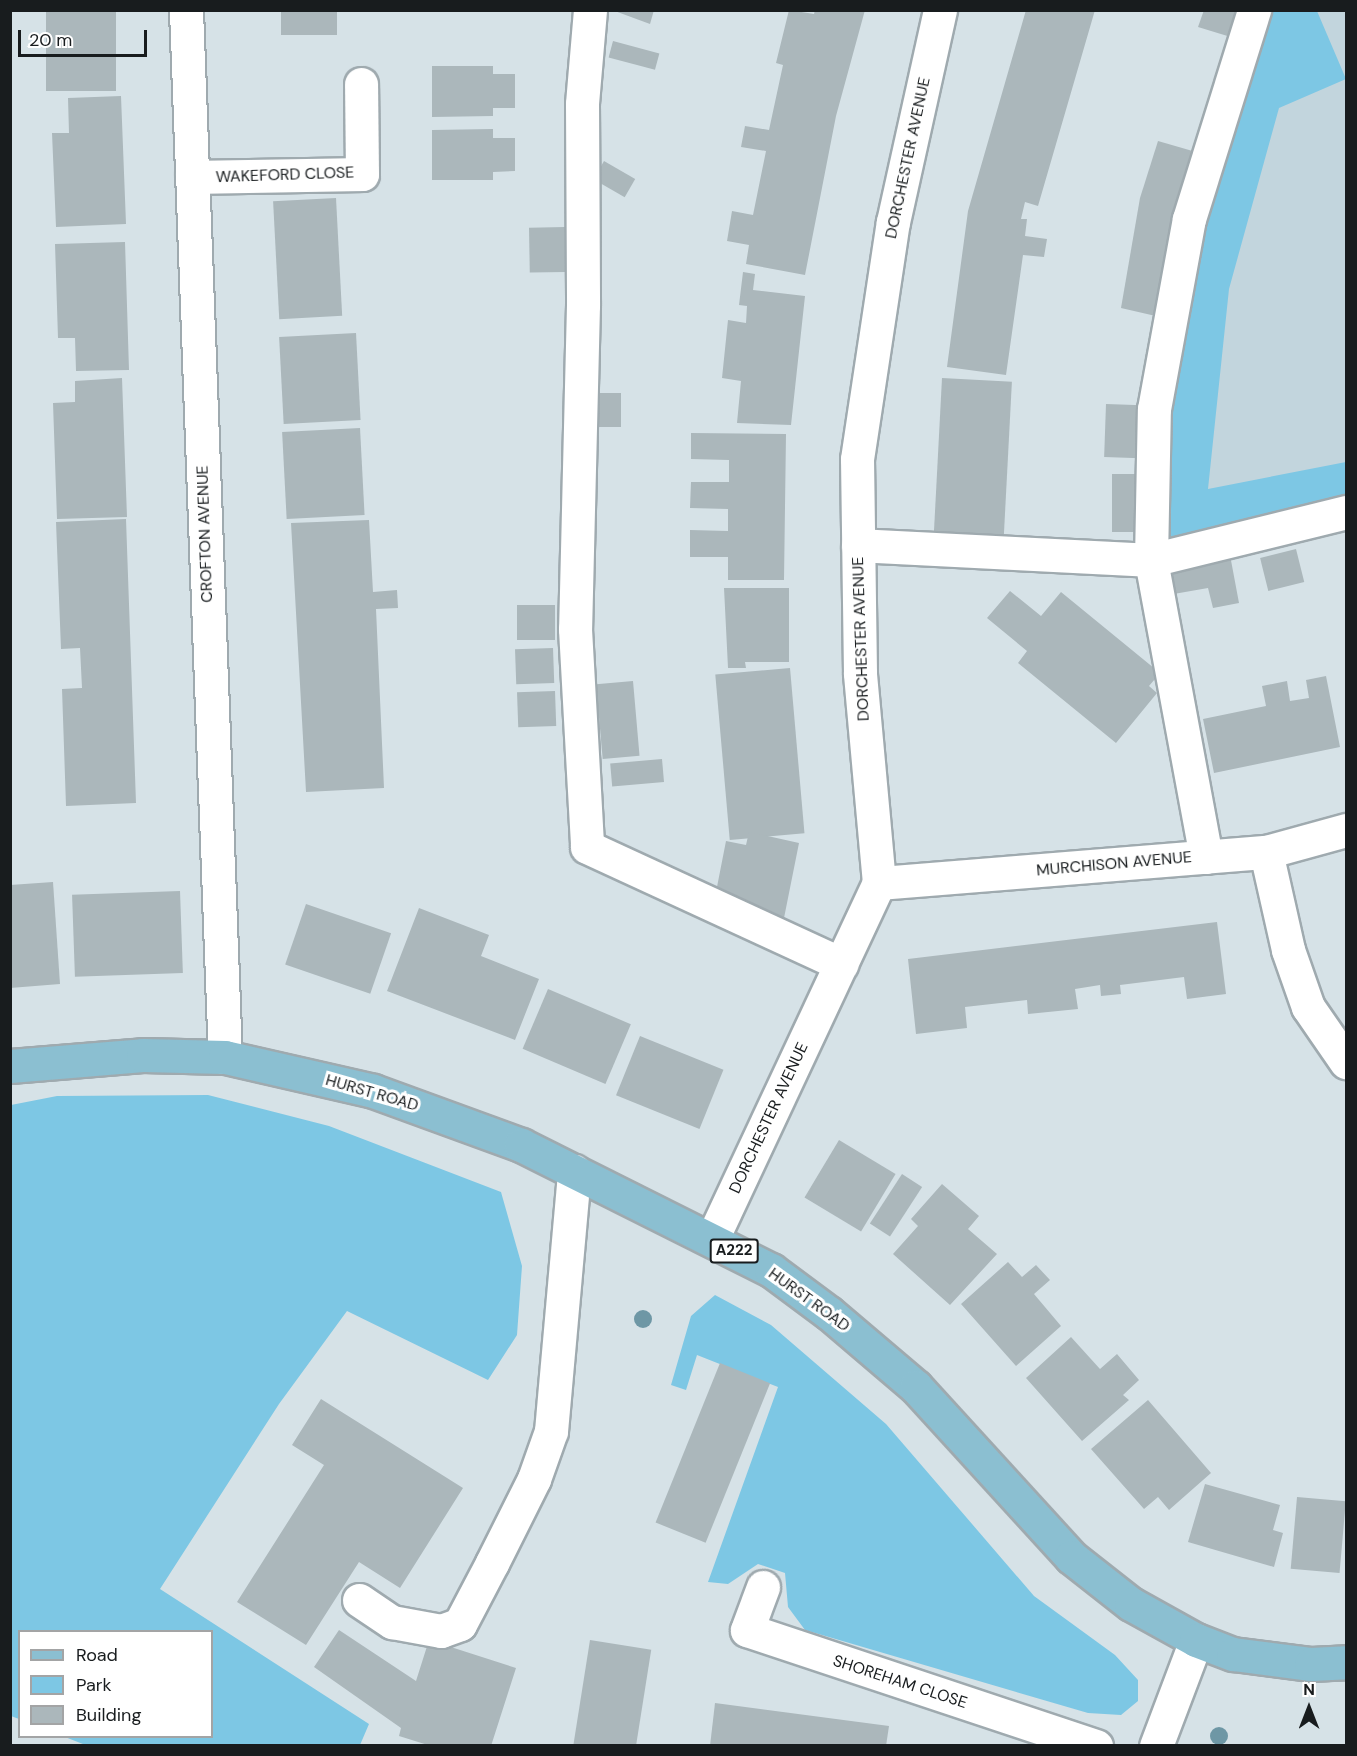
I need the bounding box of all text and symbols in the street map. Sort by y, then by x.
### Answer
scale bar [21,18,150,56]
text: 20 m [29,28,72,52]
street label: DORCHESTER AVENUE [882,76,934,240]
street label: WAKEFORD CLOSE [215,163,355,187]
street label: CROFTON AVENUE [193,465,217,603]
street label: DORCHESTER AVENUE [849,556,873,722]
street label: MURCHISON AVENUE [1036,848,1192,880]
street label: DORCHESTER AVENUE [726,1039,812,1197]
street label: HURST ROAD [323,1071,421,1115]
road number: A222 [708,1239,760,1263]
street label: HURST ROAD [765,1264,853,1336]
legend [18,1630,213,1738]
text: Road [76,1643,118,1667]
street label: SHOREHAM CLOSE [831,1651,969,1713]
text: Park [76,1673,112,1697]
north arrow [1279,1678,1339,1738]
text: N [1303,1679,1315,1700]
text: Building [76,1703,141,1727]

